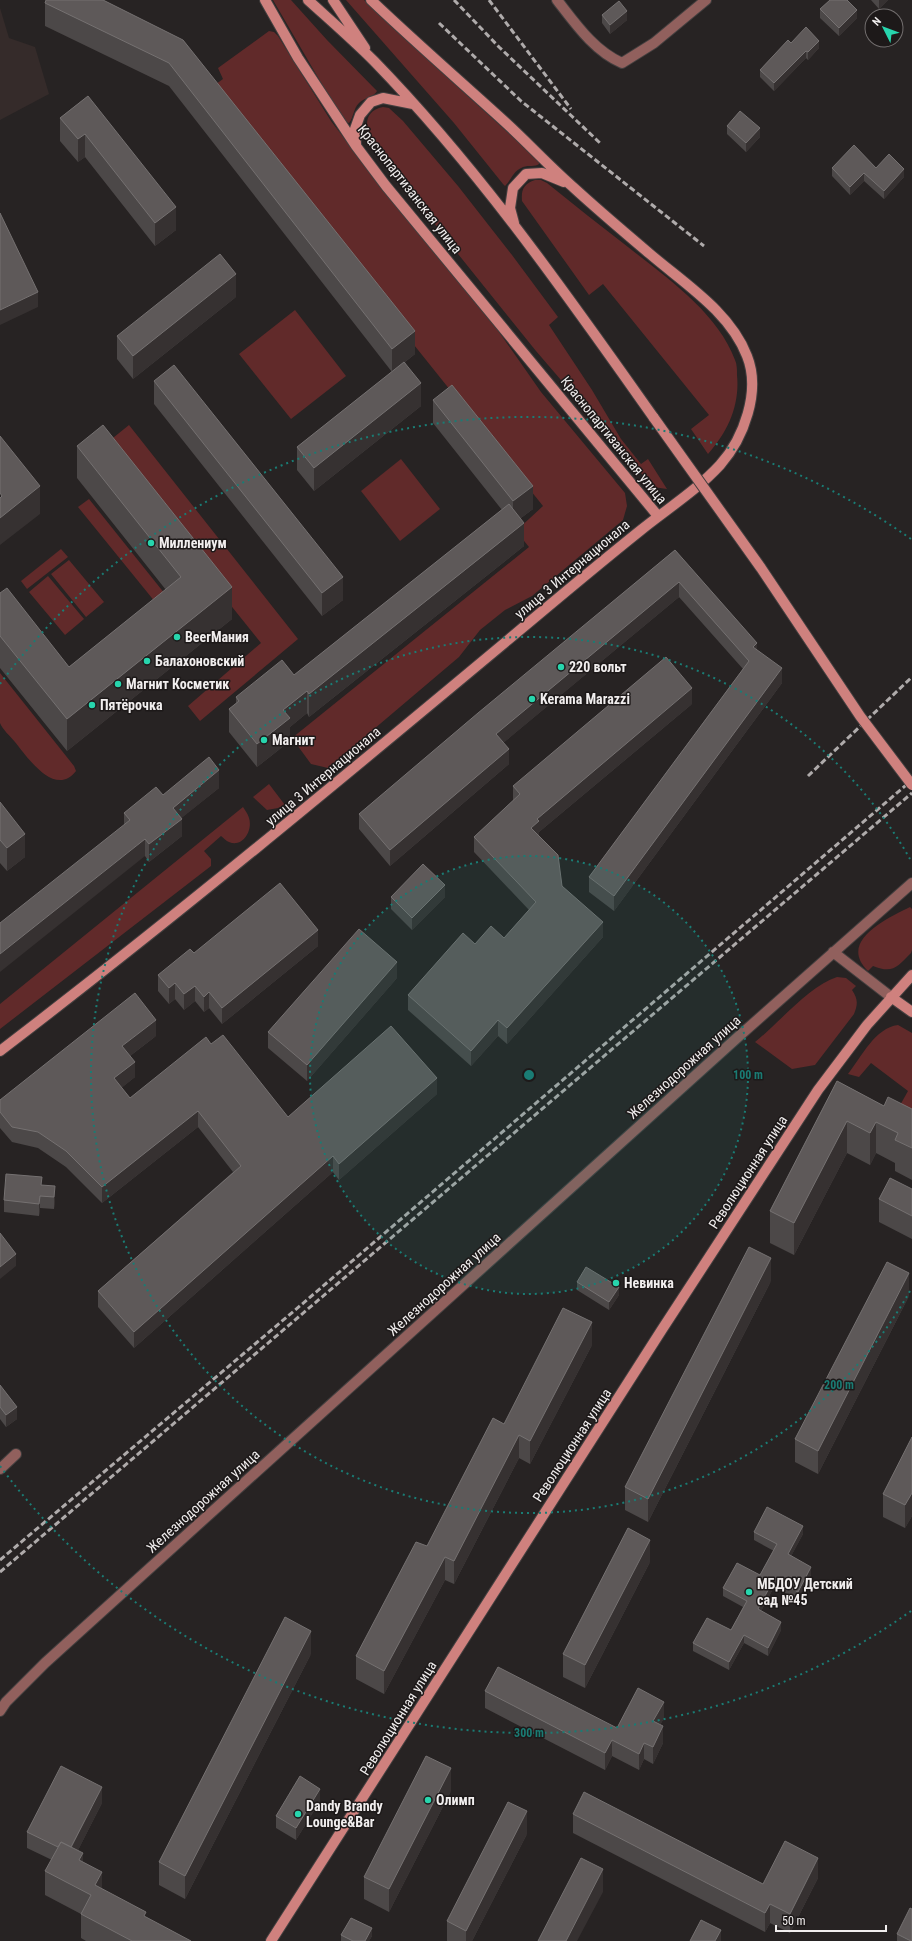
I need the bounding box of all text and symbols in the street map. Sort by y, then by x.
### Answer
north arrow [864,8,904,48]
text: N [870,15,884,29]
street label: Краснопартизанская улица [355,121,465,257]
street label: Краснопартизанская улица [558,373,670,507]
street label: улица 3 Интернационала [511,516,633,622]
place label: Миллениум [159,535,227,551]
marker: Миллениум [146,538,156,548]
place label: BeerМания [185,629,249,645]
marker: BeerМания [172,632,182,642]
place label: Балахоновский [155,653,244,669]
marker: Балахоновский [142,656,152,666]
place label: 220 вольт [569,659,627,675]
marker: 220 вольт [556,662,566,672]
place label: Магнит Косметик [126,676,229,692]
marker: Магнит Косметик [113,679,123,689]
place label: Kerama Marazzi [540,691,630,707]
marker: Kerama Marazzi [527,694,537,704]
place label: Пятёрочка [100,697,163,713]
marker: Пятёрочка [87,700,97,710]
street label: улица 3 Интернационала [262,723,384,829]
place label: Магнит [272,732,315,748]
marker: Магнит [259,735,269,745]
street label: Железнодорожная улица [624,1012,744,1122]
centre of rings [522,1068,536,1082]
text: 100 m [733,1068,763,1082]
street label: Революционная улица [705,1112,791,1232]
street label: Железнодорожная улица [384,1229,504,1339]
place label: Невинка [624,1275,674,1291]
marker: Невинка [611,1278,621,1288]
text: 200 m [824,1378,854,1392]
street label: Революционная улица [529,1385,615,1505]
street label: Железнодорожная улица [143,1446,263,1556]
place label: МБДОУ Детский сад №45 [757,1576,853,1608]
marker: МБДОУ Детский сад №45 [744,1587,754,1597]
street label: Революционная улица [356,1658,440,1778]
text: 300 m [514,1726,544,1740]
place label: Олимп [436,1792,475,1808]
marker: Олимп [423,1795,433,1805]
place label: Dandy Brandy Lounge&Bar [306,1798,384,1830]
marker: Dandy Brandy Lounge&Bar [293,1809,303,1819]
scale bar [776,1907,886,1933]
text: 50 m [782,1914,806,1928]

